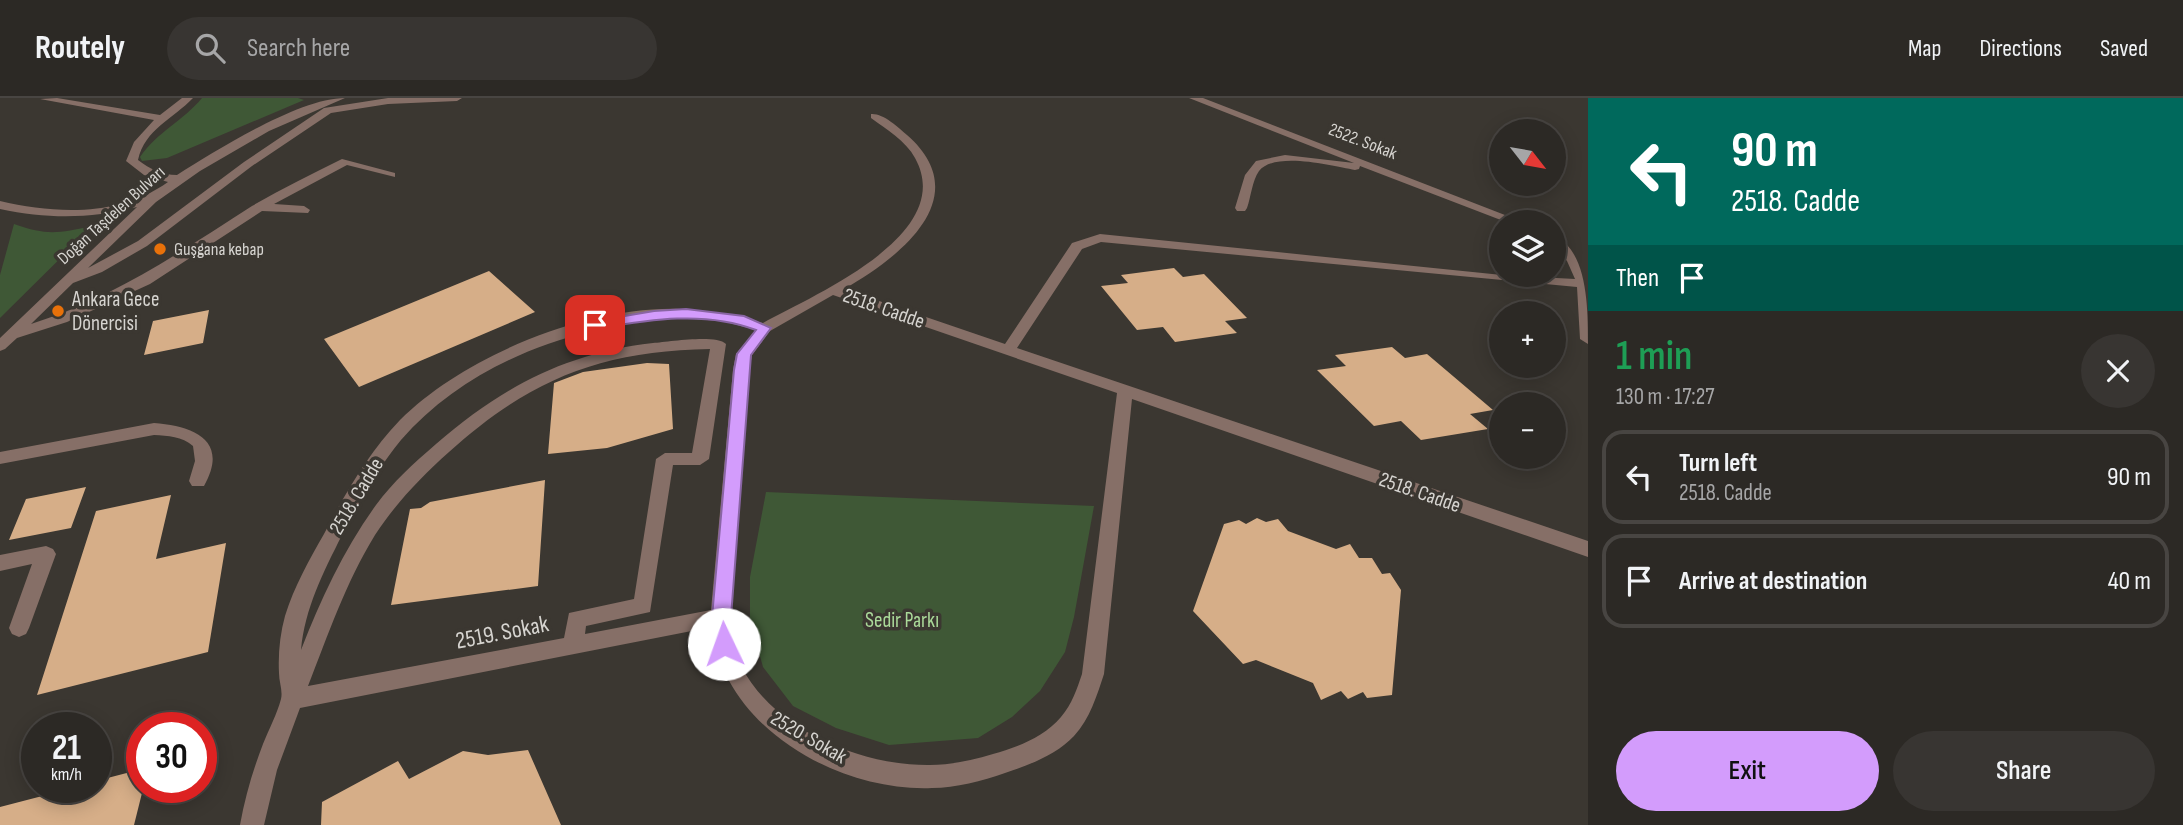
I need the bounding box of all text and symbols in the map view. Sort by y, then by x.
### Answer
search box [167,17,657,80]
text: Routely [35,28,125,68]
icon: search [191,29,229,67]
text: Search here [247,33,350,64]
text: Map [1908,34,1941,63]
text: Directions [1979,34,2062,63]
text: Saved [2100,34,2148,63]
street label: 2522. Sokak [1326,119,1400,164]
north arrow [1489,119,1566,196]
map controls [1489,119,1566,469]
text: 90 m [1731,122,1818,181]
icon: left [1616,126,1707,217]
street label: Doğan Taşdelen Bulvarı [53,162,169,269]
text: 2518. Cadde [1731,182,1860,221]
button: layers [1489,210,1566,287]
place label: Guşgana kebap [174,239,264,260]
marker: Guşgana kebap [152,241,168,257]
icon: arrive [1673,259,1711,297]
text: Then [1616,263,1659,294]
street label: 2518. Cadde [840,283,928,334]
place label: Ankara Gece Dönercisi [71,287,159,336]
pin [565,295,625,355]
button: + [1489,301,1566,378]
marker: Ankara Gece Dönercisi [50,303,66,319]
icon: arrive [576,306,614,344]
text: 1 min [1616,331,1692,382]
button: close [2081,334,2155,408]
text: 130 m · 17:27 [1616,383,1714,411]
button: − [1489,392,1566,469]
text: Turn left [1679,448,1757,479]
street label: 2518. Cadde [324,454,389,539]
icon: left [1620,458,1658,496]
text: 90 m [2107,462,2151,493]
street label: 2518. Cadde [1376,467,1464,518]
text: 2518. Cadde [1679,479,1772,507]
icon: arrive [1620,562,1658,600]
text: Arrive at destination [1679,566,1867,597]
text: 40 m [2108,566,2151,597]
position arrow [687,607,761,681]
park label: Sedir Parkı [865,608,939,633]
street label: 2519. Sokak [453,609,551,656]
street label: 2520. Sokak [766,706,851,769]
speed limit sign: 30 [126,712,217,803]
text: 21 [52,727,81,770]
button: Exit [1616,731,1879,811]
button: Share [1893,731,2155,811]
text: km/h [51,764,82,785]

